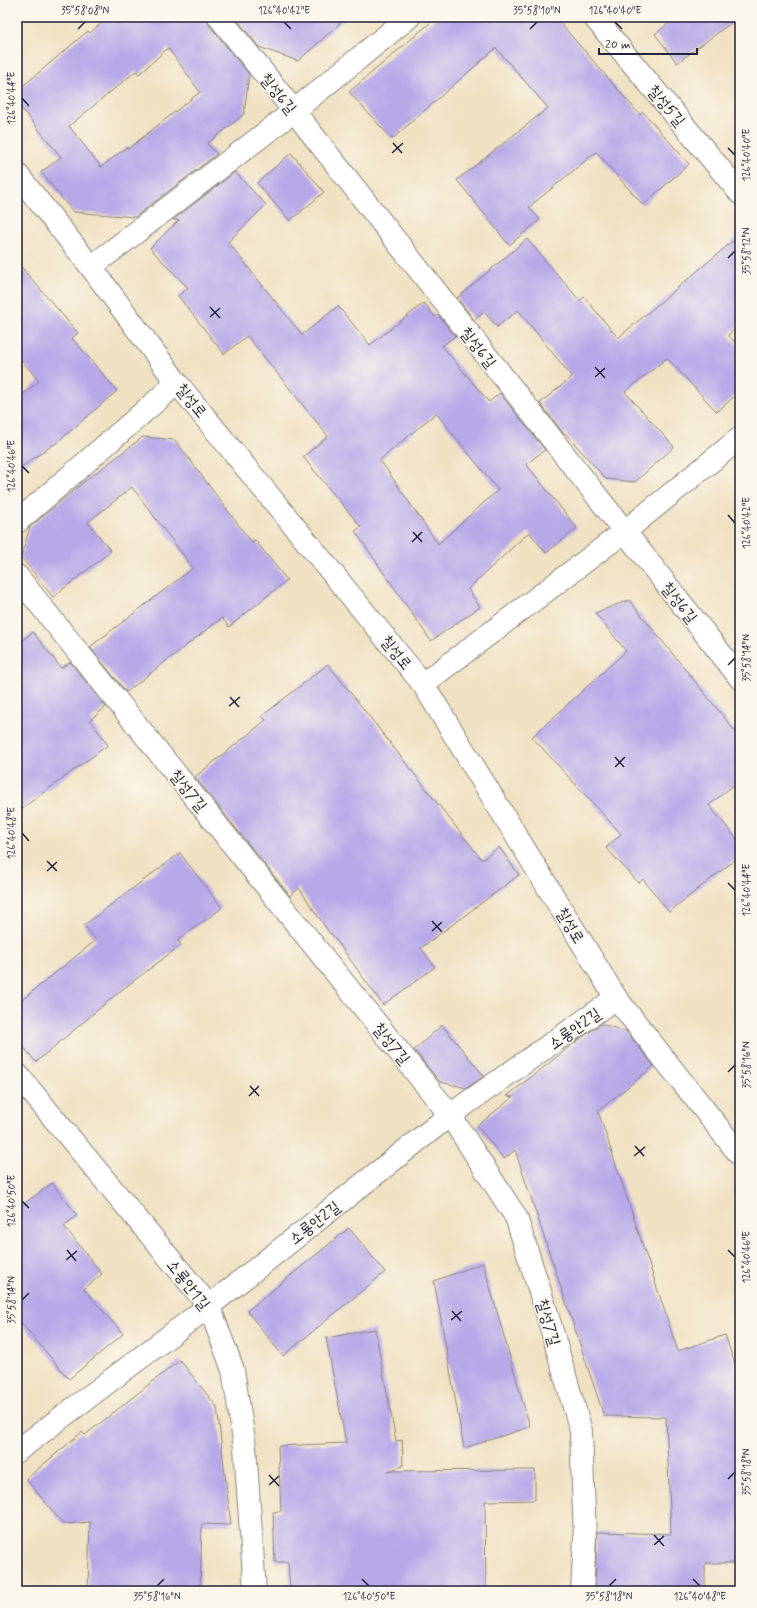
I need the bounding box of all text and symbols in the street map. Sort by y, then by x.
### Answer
text: 35°58'08"N [61,4,109,18]
text: 126°40'42"E [258,4,310,18]
text: 35°58'10"N [513,4,561,18]
text: 126°40'40"E [589,4,641,18]
scale bar [599,30,697,56]
text: 20 m [605,37,631,53]
street label: 칠성6길 [255,69,301,119]
text: 126°40'44"E [5,71,19,124]
street label: 칠성5길 [642,81,689,131]
text: 126°40'40"E [740,129,754,181]
text: 35°58'12"N [740,227,754,274]
street label: 칠성6길 [455,323,501,373]
street label: 칠성로 [171,379,211,423]
text: 126°40'46"E [5,440,19,492]
text: 126°40'42"E [740,497,754,549]
street label: 칠성6길 [656,578,702,628]
street label: 칠성로 [376,631,416,675]
text: 35°58'14"N [740,634,754,682]
street label: 칠성7길 [164,766,211,816]
text: 126°40'48"E [5,807,19,859]
text: 126°40'44"E [740,863,754,916]
street label: 칠성로 [551,904,589,948]
street label: 소룡안2길 [545,1004,605,1055]
street label: 칠성7길 [367,1019,414,1069]
text: 35°58'16"N [740,1041,754,1089]
text: 126°40'50"E [5,1174,19,1227]
street label: 소룡안2길 [285,1197,345,1250]
text: 126°40'46"E [740,1231,754,1283]
street label: 소룡안1길 [161,1255,214,1315]
text: 35°58'14"N [5,1276,19,1324]
street label: 칠성7길 [530,1296,565,1349]
text: 35°58'18"N [740,1448,754,1496]
text: 35°58'16"N [133,1590,181,1604]
text: 126°40'50"E [343,1590,396,1604]
text: 35°58'18"N [585,1590,633,1604]
text: 126°40'48"E [674,1590,726,1604]

